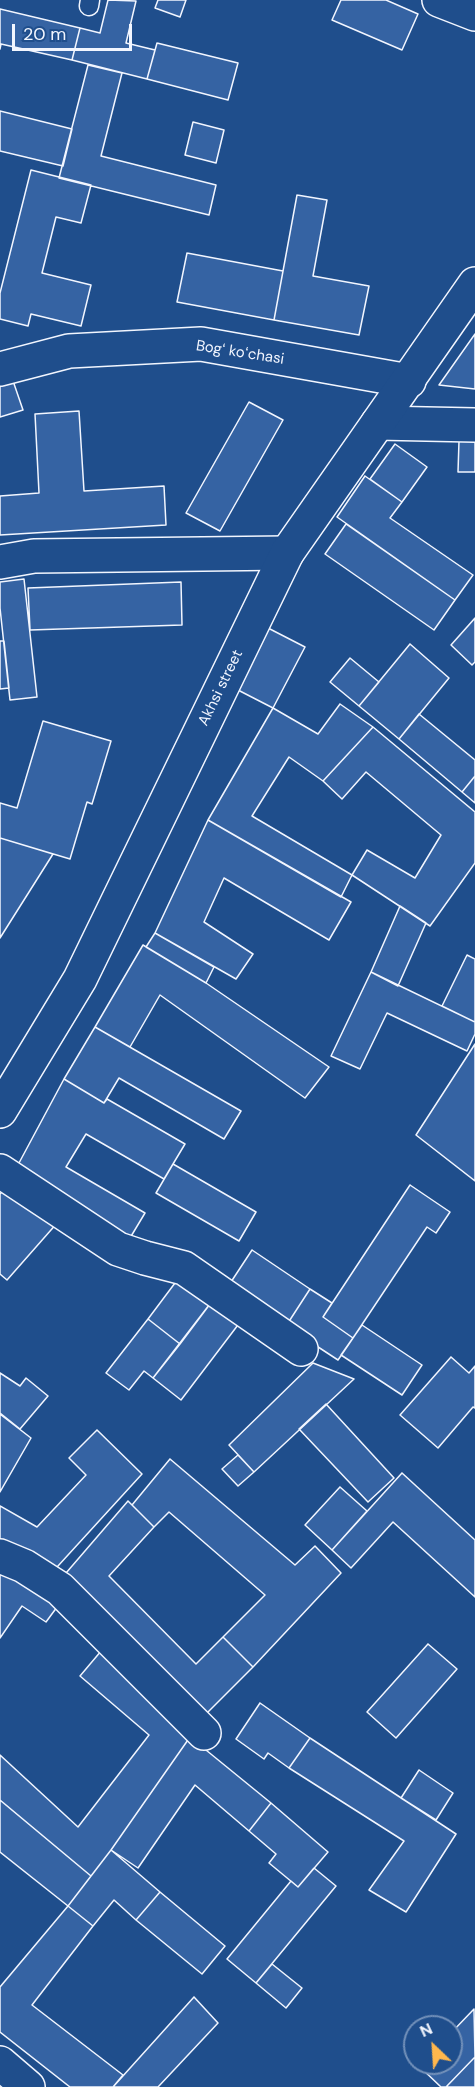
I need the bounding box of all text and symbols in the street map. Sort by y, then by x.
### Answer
scale bar [15,12,135,50]
text: 20 m [23,22,66,46]
street label: Bogʻ koʻchasi [195,337,285,369]
street label: Akhsi street [195,647,247,729]
north arrow [403,2015,463,2075]
text: N [416,2018,436,2042]

